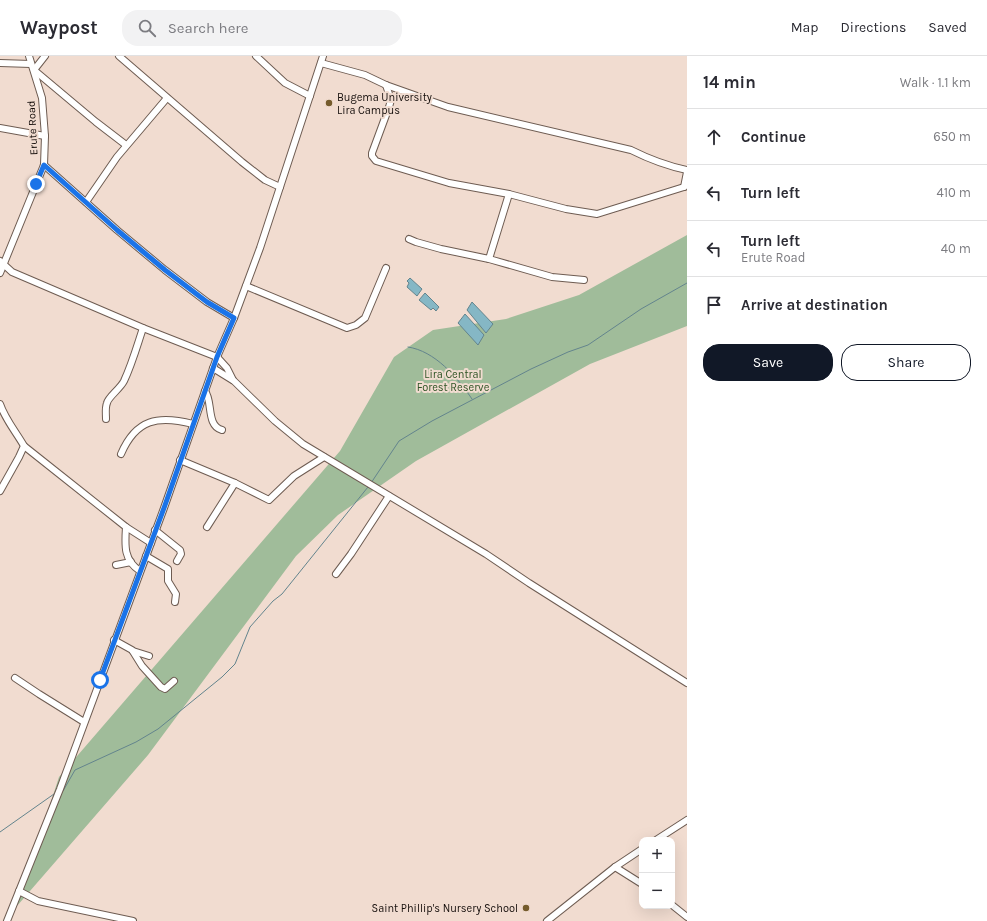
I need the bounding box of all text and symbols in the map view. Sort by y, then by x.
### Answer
search box [122,10,402,46]
text: Waypost [20,17,98,39]
icon: search [136,17,158,39]
text: Search here [168,19,248,37]
text: Map [791,19,819,36]
text: Directions [841,19,906,36]
text: Saved [928,19,967,36]
text: 14 min [703,72,756,92]
text: Walk · 1.1 km [900,75,971,90]
place label: Bugema University Lira Campus [337,91,432,117]
marker: Bugema University Lira Campus [324,98,334,108]
street label: Erute Road [25,100,40,156]
icon: ahead [703,126,725,148]
text: Continue [741,128,806,146]
text: 650 m [933,129,971,144]
route end [27,175,45,193]
icon: left [703,182,725,204]
text: Turn left [741,184,800,202]
text: 410 m [936,185,971,200]
text: Turn left [741,232,800,250]
icon: left [703,238,725,260]
text: 40 m [941,241,971,256]
text: Erute Road [741,250,805,265]
icon: arrive [703,294,725,316]
text: Arrive at destination [741,296,888,314]
button: Save [703,344,833,381]
button: Share [841,344,971,381]
park label: Lira Central Forest Reserve [417,368,490,394]
route start [91,671,109,689]
map controls [639,837,675,909]
button: + [639,837,675,873]
button: − [639,873,675,909]
place label: Saint Phillip's Nursery School [372,902,518,915]
marker: Saint Phillip's Nursery School [521,903,531,913]

